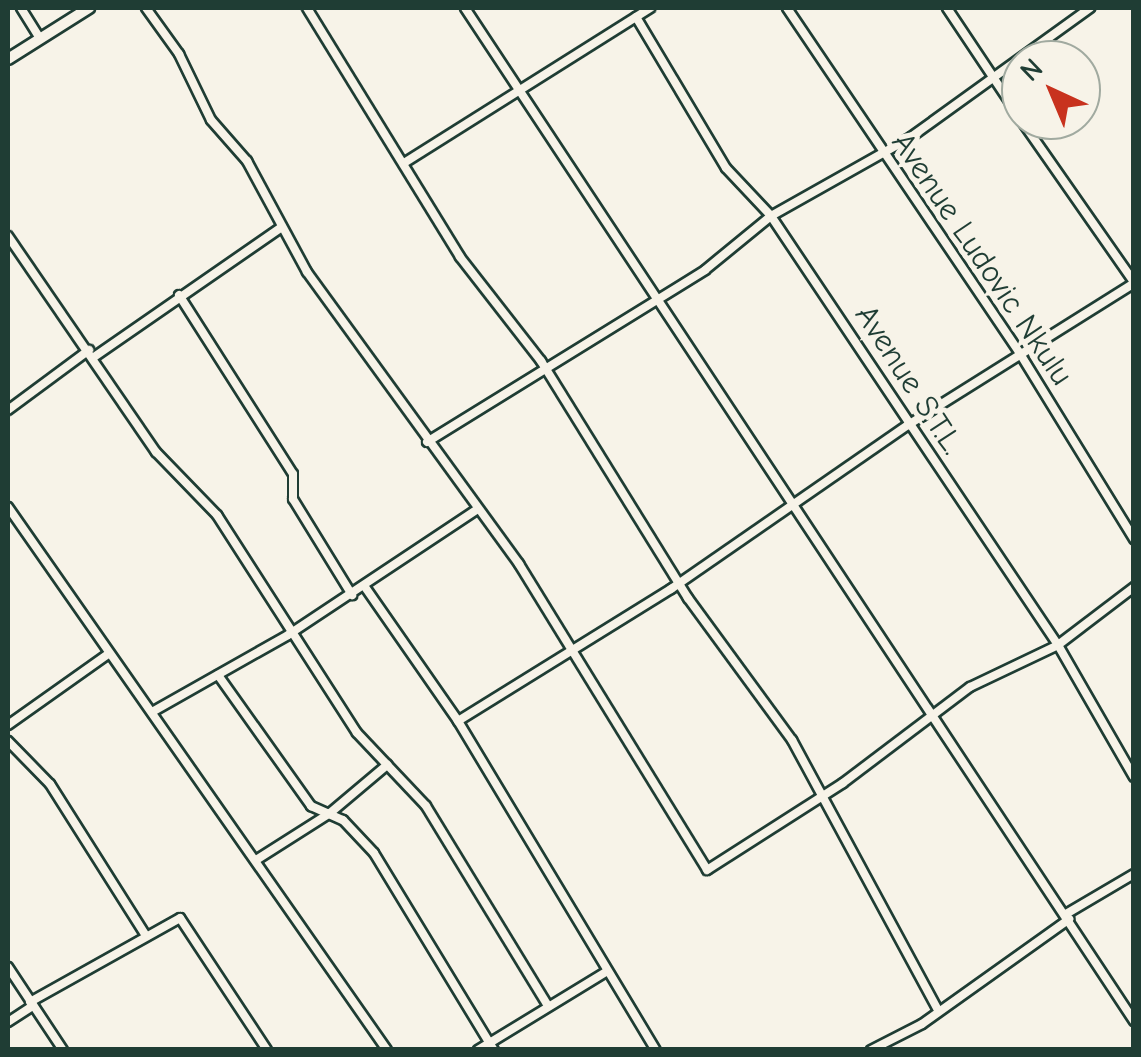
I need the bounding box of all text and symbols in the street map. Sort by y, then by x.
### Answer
north arrow [1001,40,1101,140]
text: N [1014,52,1049,88]
street label: Avenue Ludovic Nkulu [883,125,1081,393]
street label: Avenue S.T.L. [847,298,971,462]

